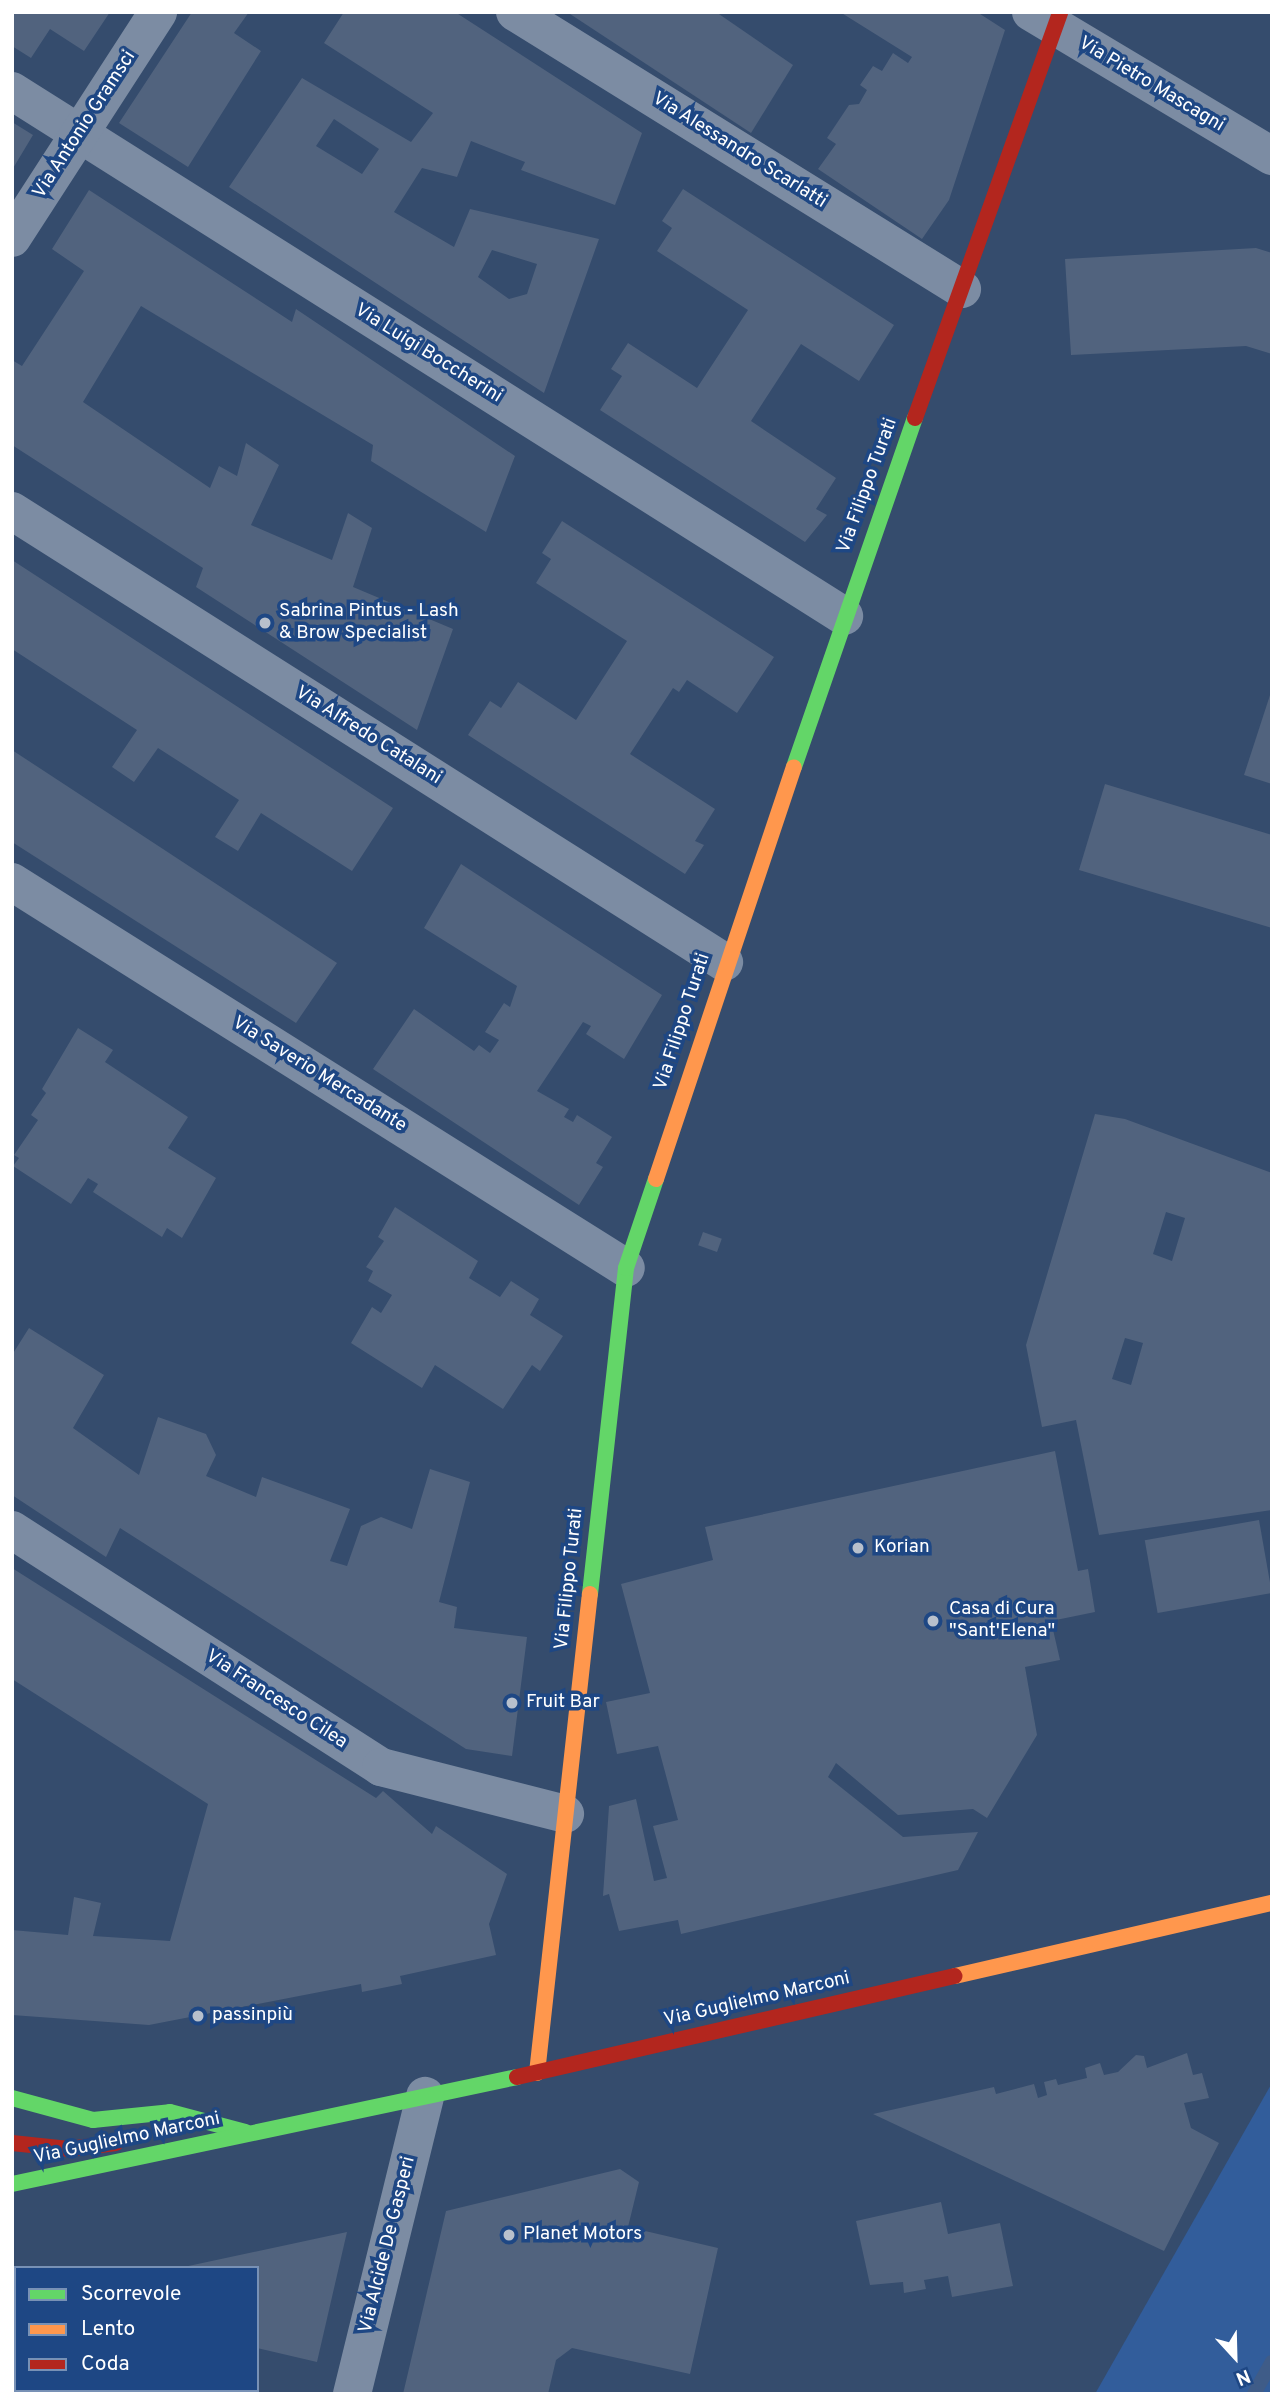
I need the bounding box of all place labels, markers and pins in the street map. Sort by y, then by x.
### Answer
place label: Sabrina Pintus - Lash & Brow Specialist [279,601,459,645]
marker: Sabrina Pintus - Lash & Brow Specialist [257,615,273,631]
place label: Korian [874,1537,930,1559]
marker: Korian [848,1538,868,1558]
place label: Casa di Cura "Sant'Elena" [949,1599,1055,1643]
marker: Casa di Cura "Sant'Elena" [923,1611,943,1631]
place label: Fruit Bar [526,1692,600,1714]
marker: Fruit Bar [504,1695,520,1711]
place label: passinpiù [212,2005,293,2027]
marker: passinpiù [190,2008,206,2024]
place label: Planet Motors [523,2224,642,2246]
marker: Planet Motors [501,2227,517,2243]

